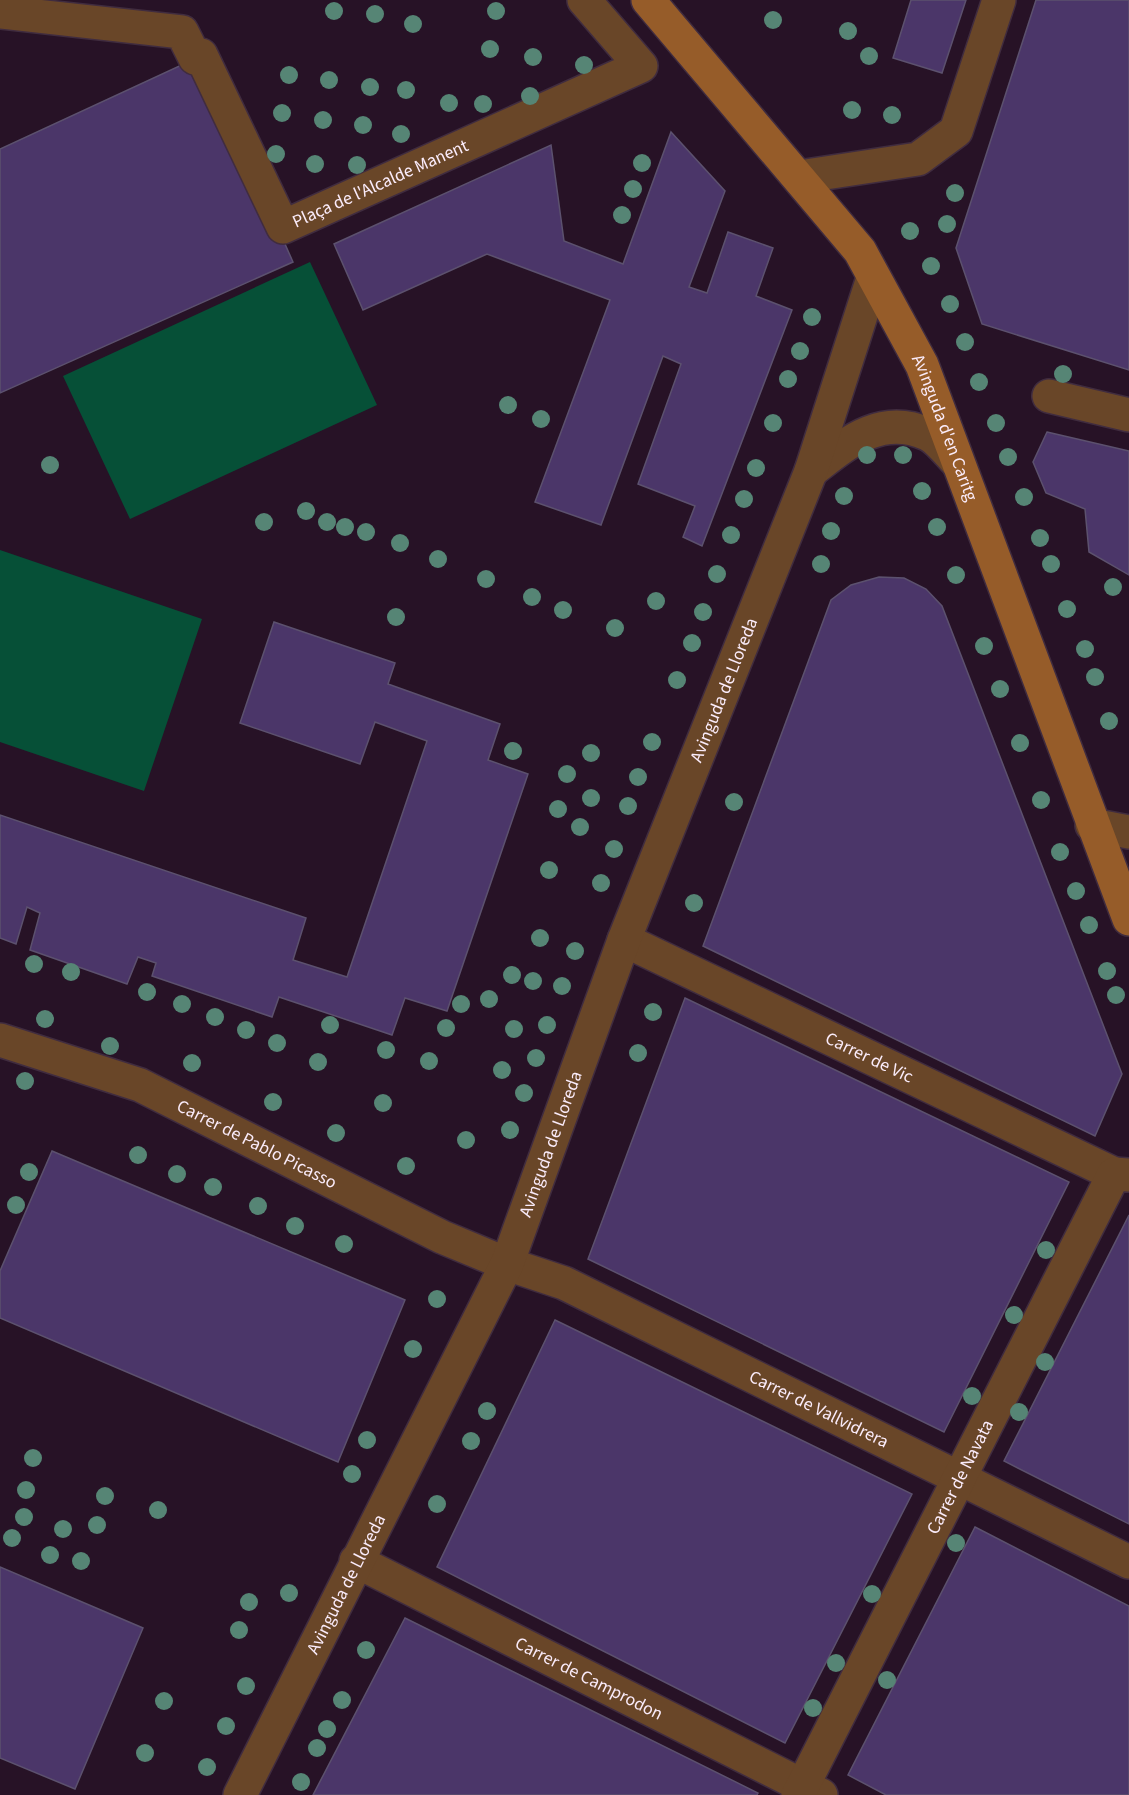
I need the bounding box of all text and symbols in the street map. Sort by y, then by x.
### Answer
street label: Plaça de l'Alcalde Manent [288,133,472,234]
street label: Avinguda d'en Caritg [906,349,984,505]
street label: Avinguda de Lloreda [684,614,764,766]
street label: Carrer de Vic [821,1025,918,1089]
street label: Avinguda de Lloreda [513,1067,588,1220]
street label: Carrer de Pablo Picasso [173,1093,341,1195]
street label: Carrer de Vallvidrera [745,1364,893,1454]
street label: Carrer de Navata [920,1415,999,1538]
street label: Avinguda de Lloreda [300,1510,392,1658]
street label: Carrer de Camprodon [511,1631,667,1726]

